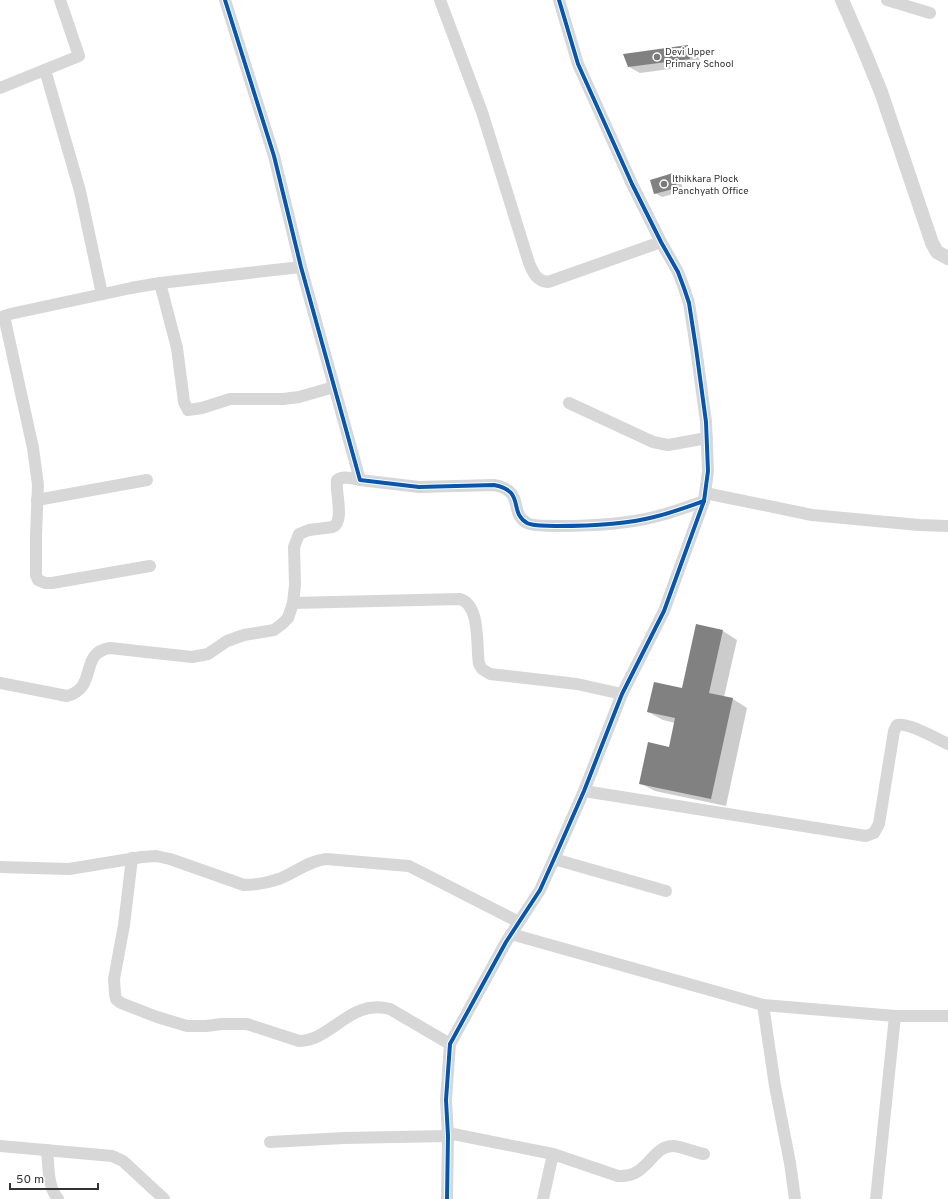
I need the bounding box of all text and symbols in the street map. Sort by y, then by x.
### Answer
place label: Devi Upper Primary School [665,46,734,71]
marker: Devi Upper Primary School [652,52,662,62]
place label: Ithikkara Plock Panchyath Office [672,173,749,198]
marker: Ithikkara Plock Panchyath Office [659,179,669,189]
scale bar [10,1165,98,1191]
text: 50 m [16,1172,44,1188]

